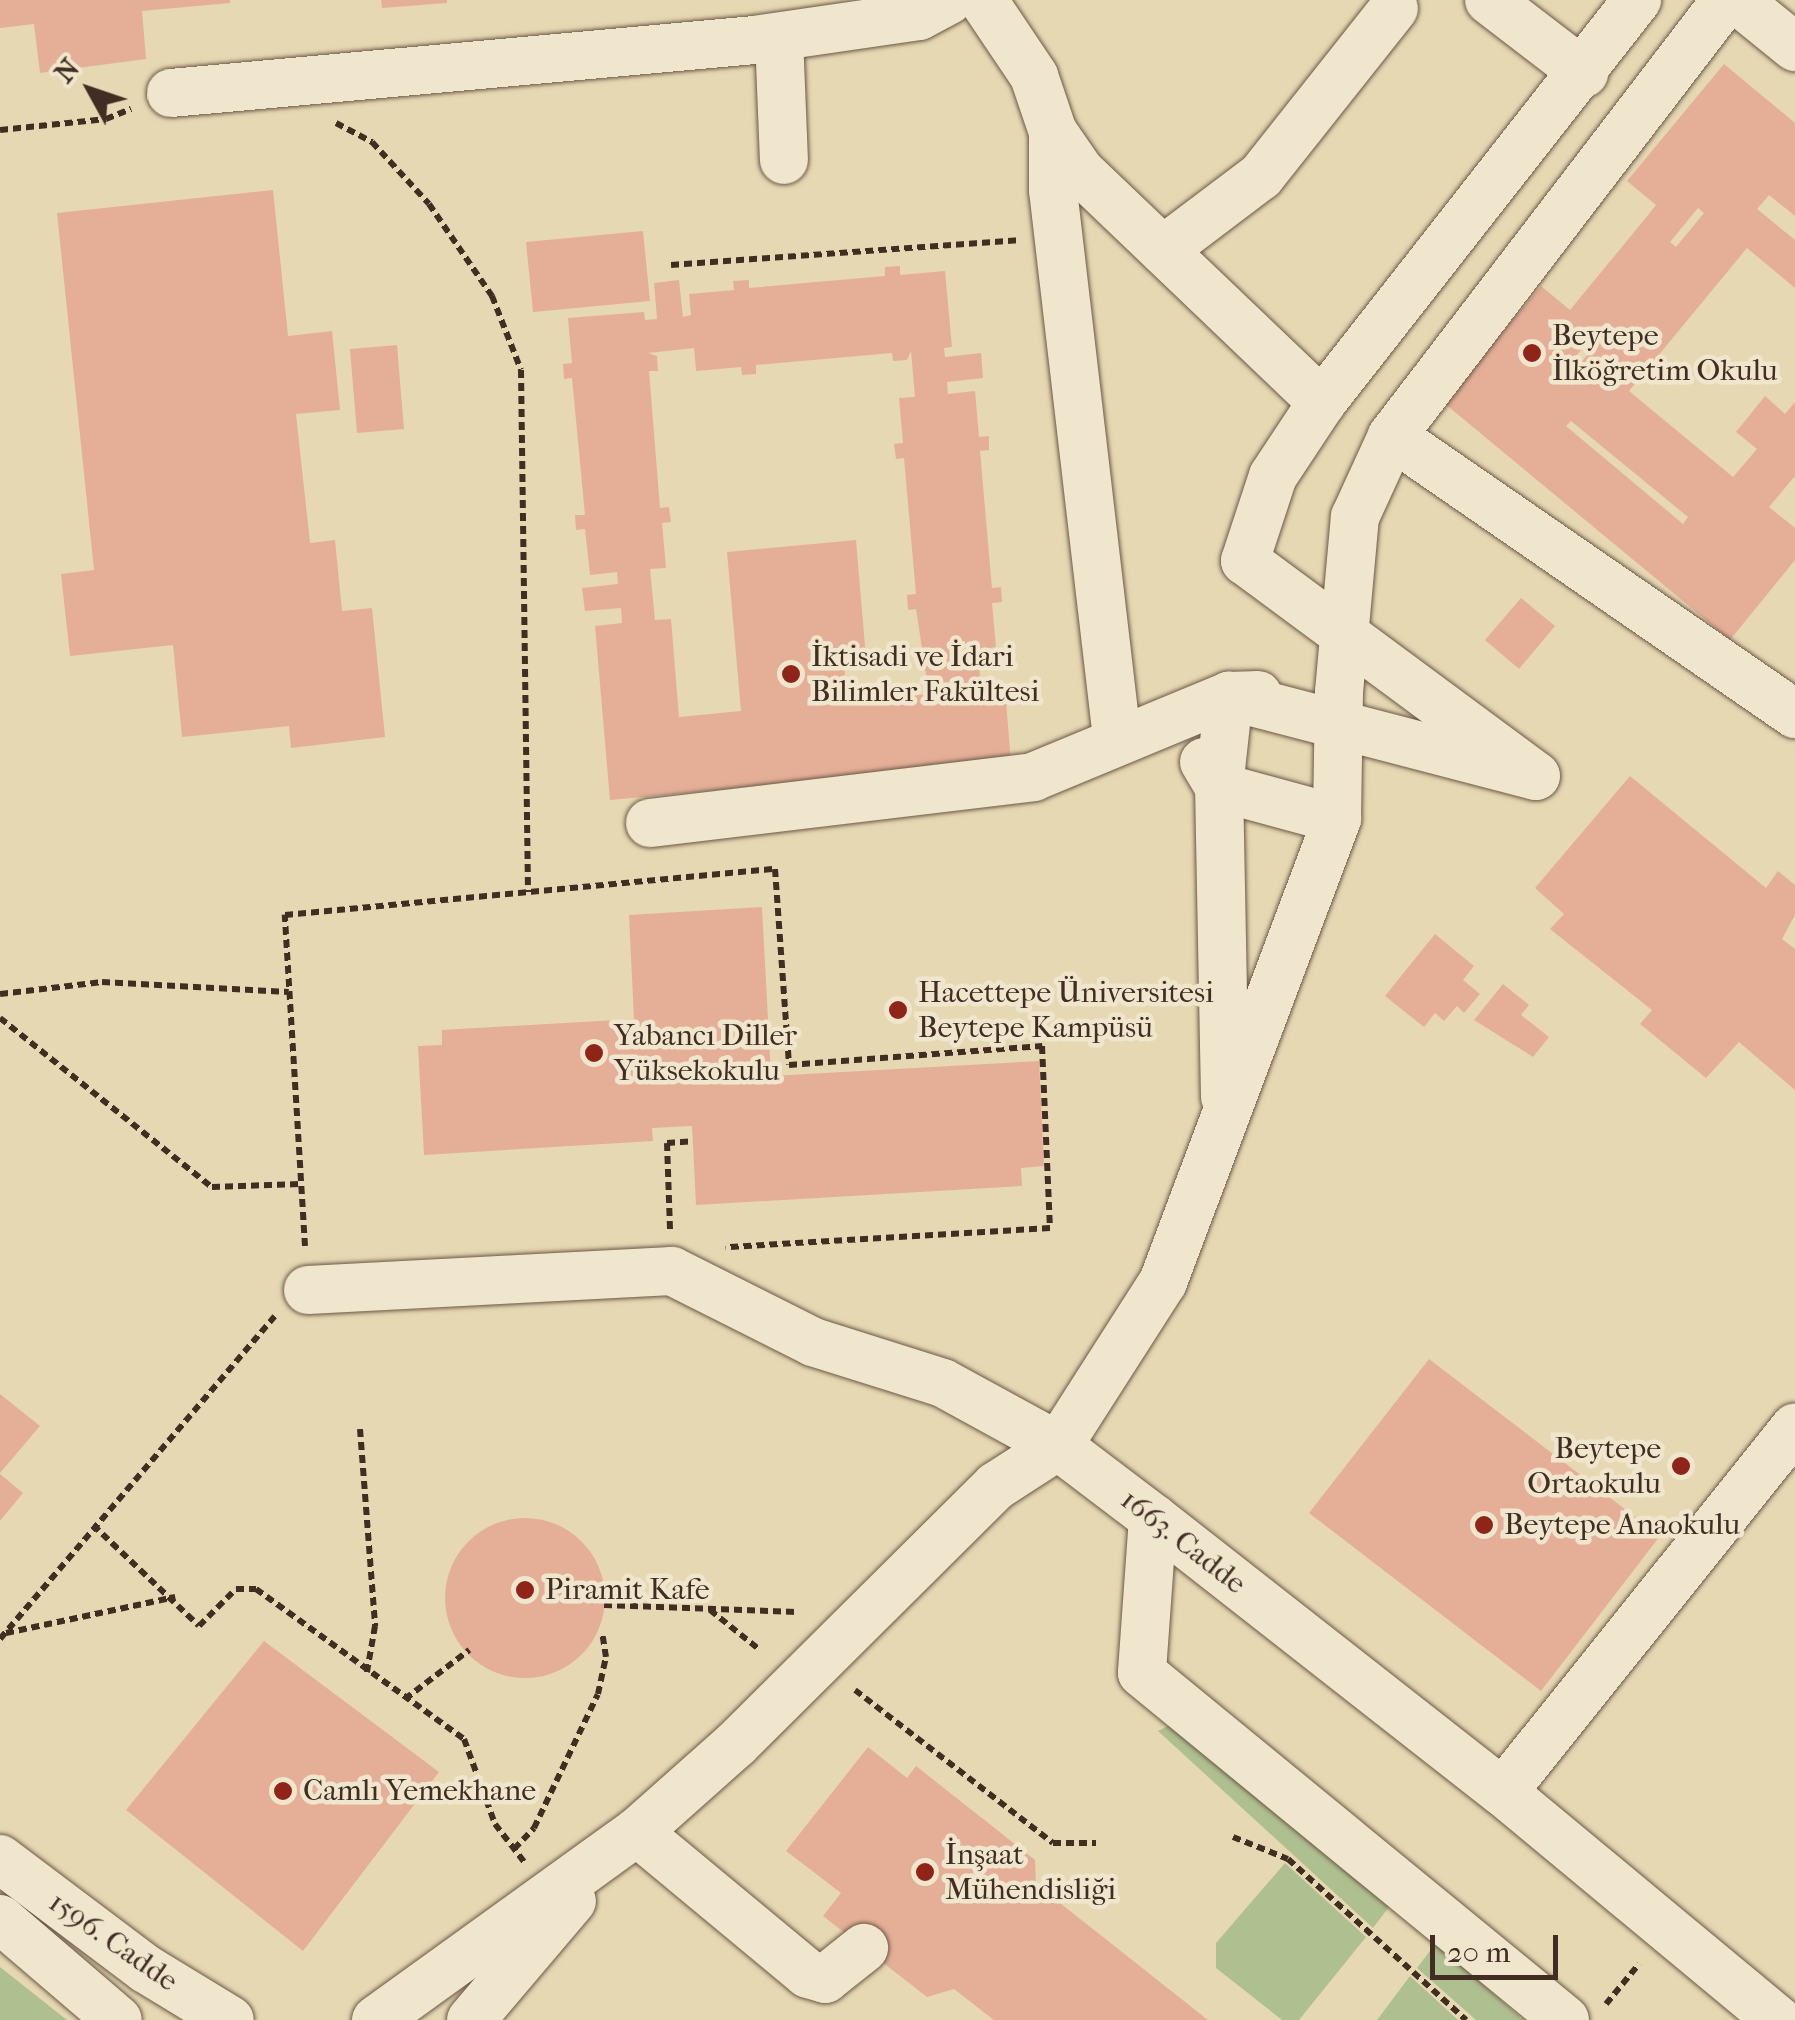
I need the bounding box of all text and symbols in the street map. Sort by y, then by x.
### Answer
north arrow [40,40,140,140]
text: N [47,52,86,89]
place label: Beytepe İlköğretim Okulu [1552,318,1778,388]
marker: Beytepe İlköğretim Okulu [1521,342,1543,364]
place label: İktisadi ve İdari Bilimler Fakültesi [811,639,1039,710]
marker: İktisadi ve İdari Bilimler Fakültesi [780,663,802,685]
place label: Hacettepe Üniversitesi Beytepe Kampüsü [918,975,1214,1046]
marker: Hacettepe Üniversitesi Beytepe Kampüsü [887,999,909,1021]
place label: Yabancı Diller Yüksekokulu [614,1018,797,1088]
marker: Yabancı Diller Yüksekokulu [583,1042,605,1064]
place label: Beytepe Ortaokulu [1527,1431,1661,1502]
marker: Beytepe Ortaokulu [1670,1455,1692,1477]
street label: 1663. Cadde [1113,1482,1253,1602]
place label: Beytepe Anaokulu [1504,1507,1740,1543]
marker: Beytepe Anaokulu [1473,1514,1495,1536]
place label: Piramit Kafe [545,1572,710,1608]
marker: Piramit Kafe [514,1579,536,1601]
place label: Camlı Yemekhane [303,1773,536,1809]
marker: Camlı Yemekhane [272,1780,294,1802]
place label: İnşaat Mühendisliği [945,1837,1116,1908]
marker: İnşaat Mühendisliği [914,1861,936,1883]
street label: 1596. Cadde [42,1884,184,2000]
scale bar [1435,1915,1562,1977]
text: 20 m [1447,1935,1510,1970]

